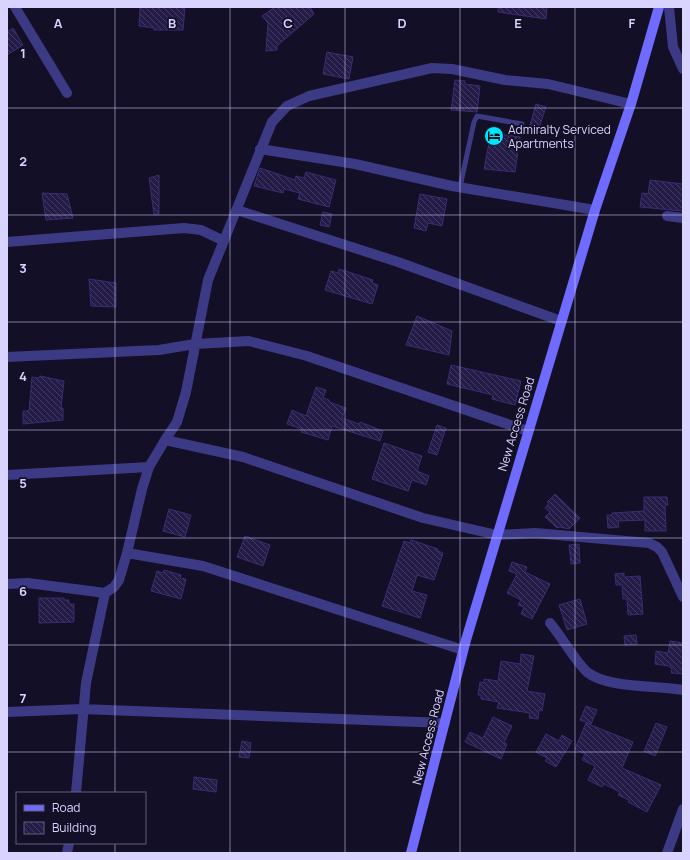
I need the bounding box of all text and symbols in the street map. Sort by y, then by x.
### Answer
text: A [54,14,63,32]
text: B [168,14,176,32]
text: C [283,14,293,32]
text: D [397,14,407,32]
text: E [514,14,522,32]
text: F [629,14,636,32]
text: 1 [20,44,26,62]
place label: Admiralty Serviced Apartments [508,121,611,152]
hotel icon: Admiralty Serviced Apartments [483,125,505,147]
text: 2 [19,152,27,170]
text: 3 [19,259,27,277]
text: 4 [19,367,27,385]
street label: New Access Road [494,375,538,473]
text: 5 [19,474,27,492]
text: 6 [19,582,27,600]
street label: New Access Road [408,688,448,786]
text: 7 [20,689,27,707]
legend [16,792,146,844]
text: Road [52,799,80,816]
text: Building [52,819,96,836]

